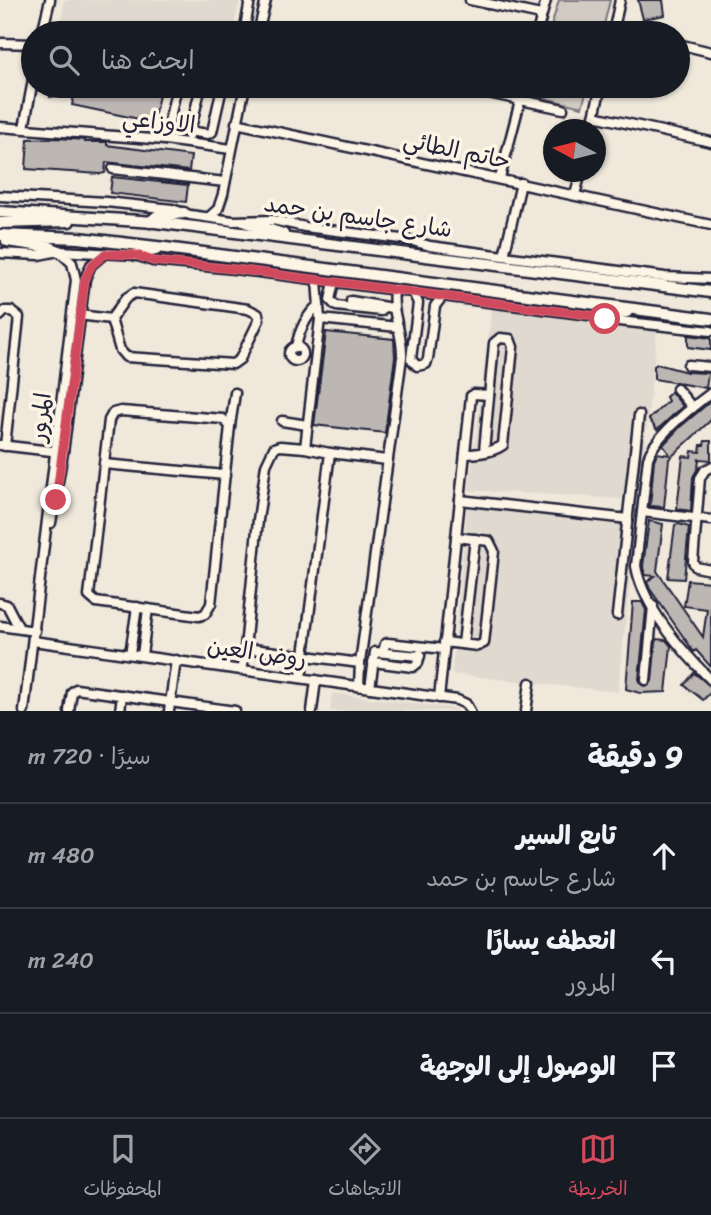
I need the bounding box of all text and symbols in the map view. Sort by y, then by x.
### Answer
search box [21,21,690,98]
text: ابحث هنا [101,37,195,83]
icon: search [45,41,83,79]
street label: الاوزاعي [120,97,197,146]
street label: حاتم الطائي [399,119,514,182]
north arrow [543,119,606,182]
street label: شارع جاسم بن حمد [261,183,455,250]
route start [589,303,620,334]
street label: المرور [17,390,64,446]
route end [40,484,71,515]
street label: روض العين [204,625,309,680]
text: 9 دقيقة [588,730,683,784]
text: سيرًا · 720 m [28,736,151,777]
text: تابع السير [517,812,616,858]
text: 480 m [28,835,94,876]
icon: ahead [645,837,683,875]
text: شارع جاسم بن حمد [426,858,616,899]
text: انعطف يسارًا [486,917,616,963]
text: 240 m [28,940,94,981]
icon: left [645,942,683,980]
text: المرور [567,963,616,1004]
text: الوصول إلى الوجهة [420,1043,616,1089]
icon: arrive [645,1047,683,1085]
tab: المحفوظات [83,1130,162,1205]
tab: الاتجاهات [328,1130,402,1205]
tab: الخريطة [568,1130,628,1205]

